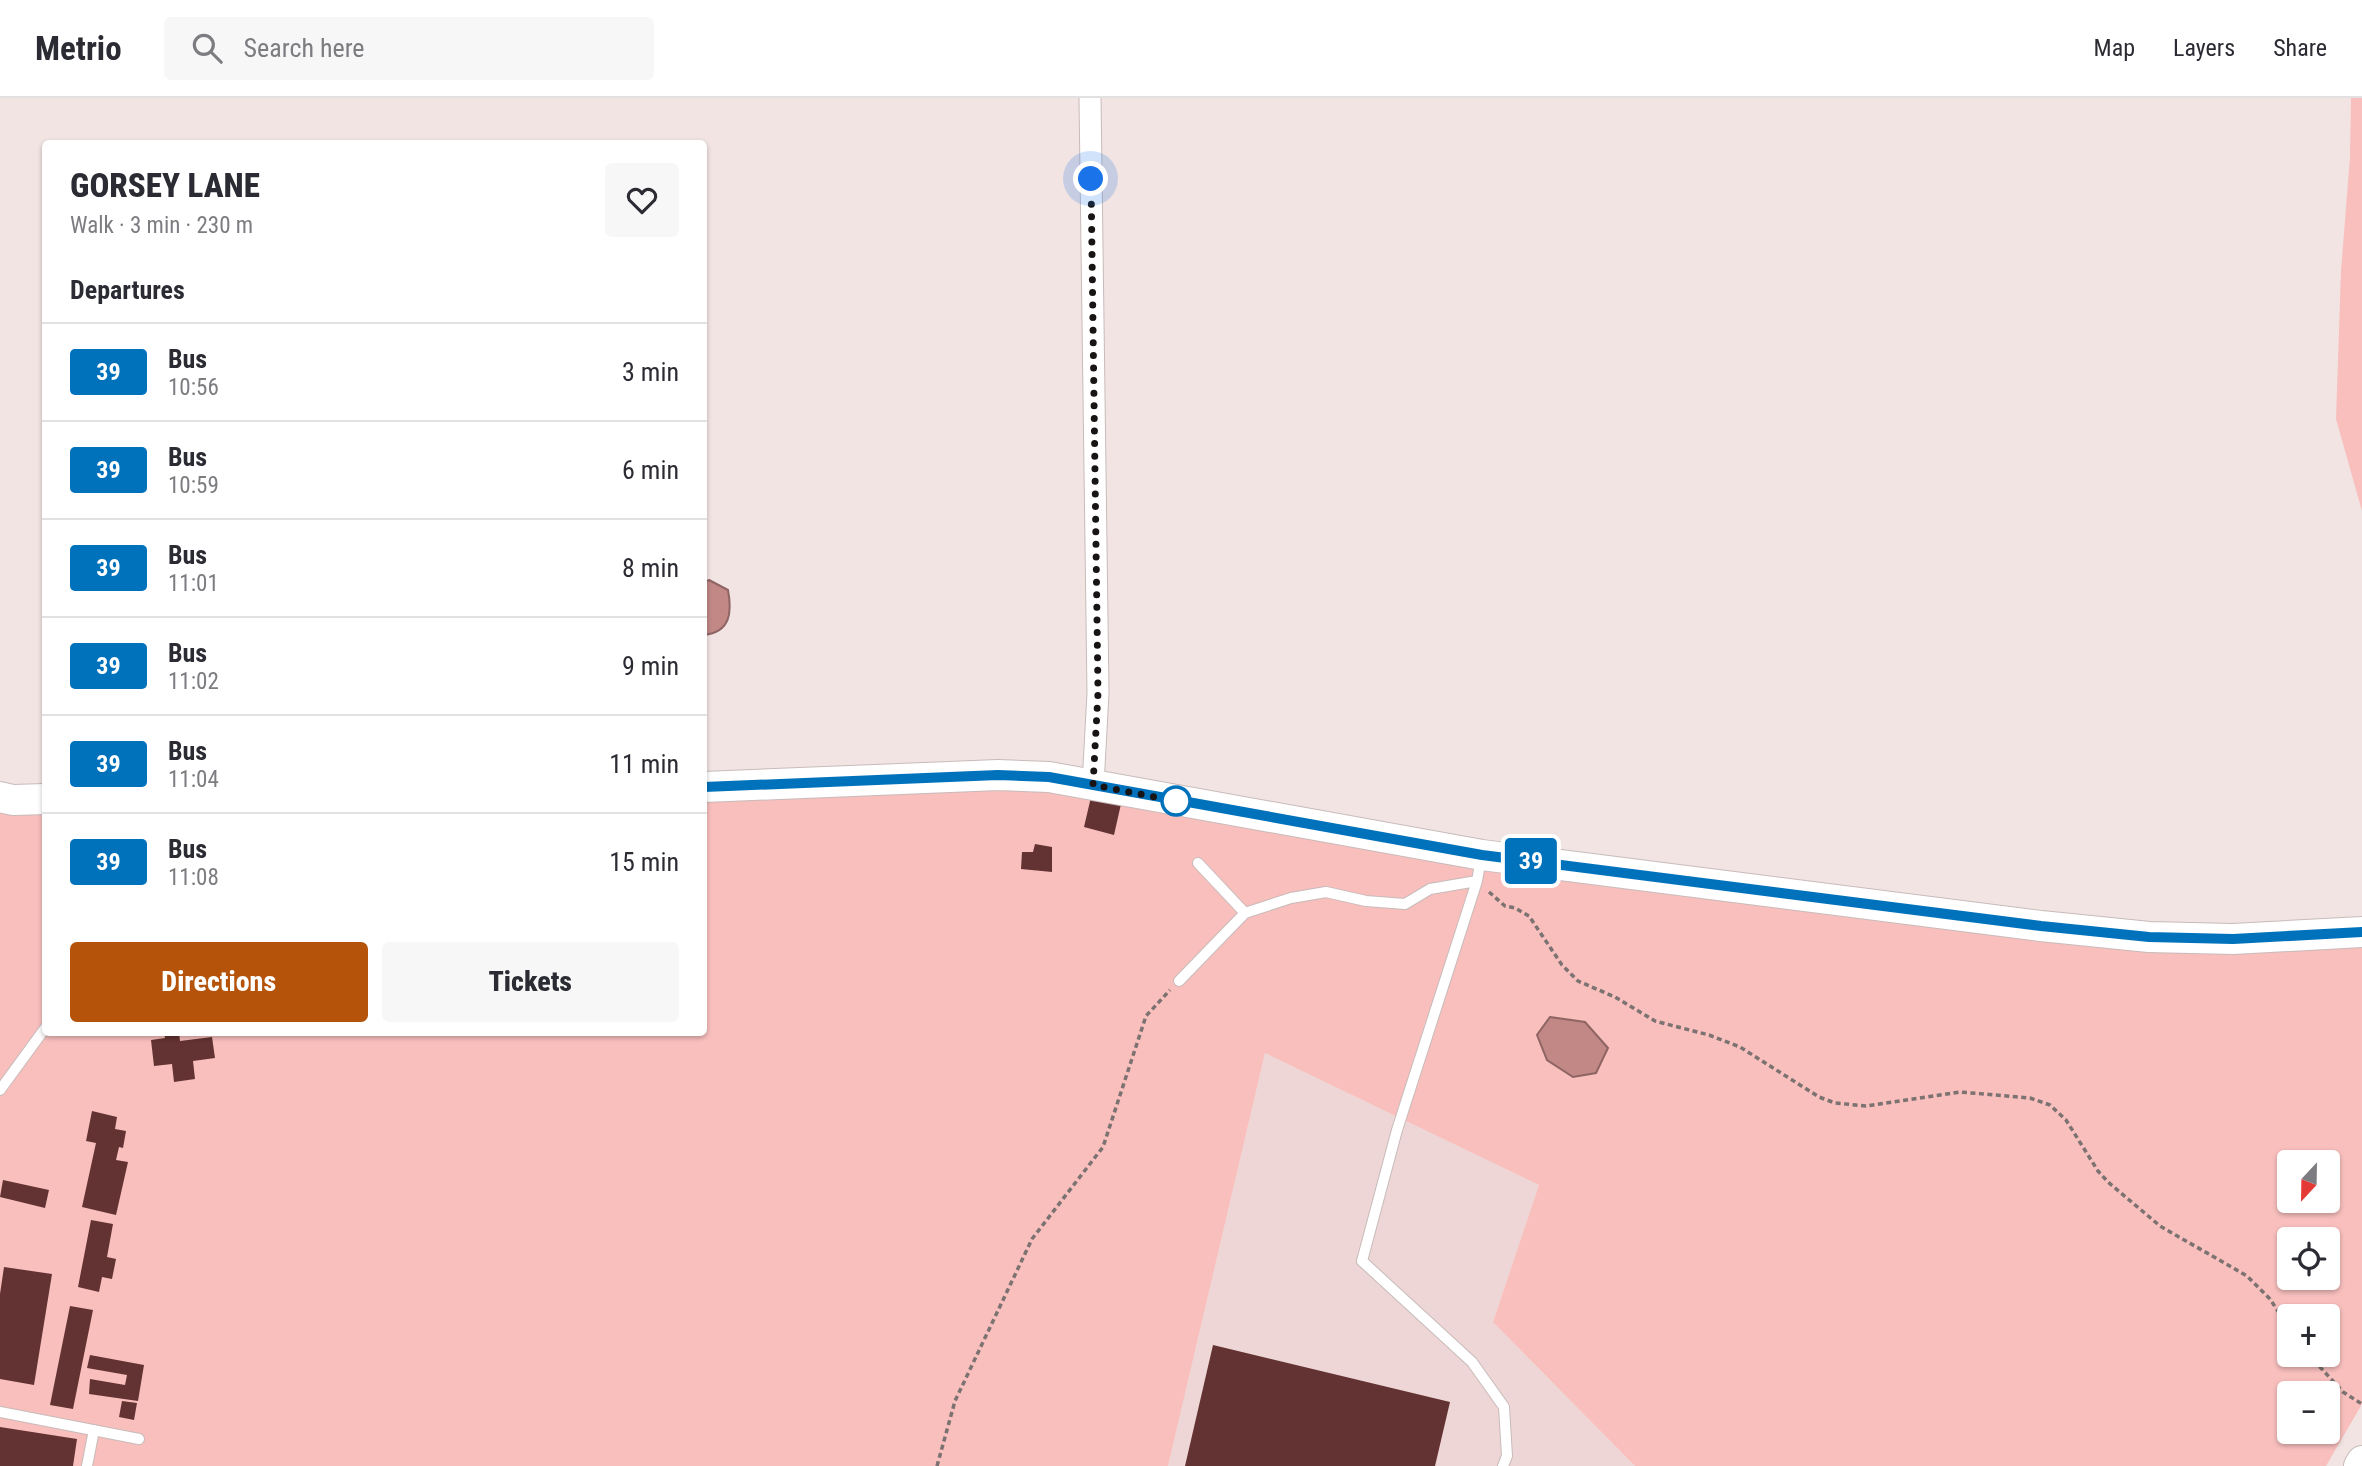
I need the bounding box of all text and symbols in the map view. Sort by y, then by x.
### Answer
search box [164,17,654,80]
text: Metrio [35,29,122,68]
icon: search [188,29,226,67]
text: Search here [244,33,365,63]
text: Map [2094,34,2135,62]
text: Layers [2173,34,2235,62]
text: Share [2273,34,2327,62]
your location [1073,161,1108,196]
button: heart [605,163,679,237]
text: GORSEY LANE [70,166,260,205]
text: Walk · 3 min · 230 m [70,212,253,239]
text: Departures [70,275,185,305]
text: Bus [168,344,207,374]
text: 3 min [622,357,679,387]
text: 39 [96,358,121,386]
text: 10:56 [168,374,219,401]
text: Bus [168,442,207,472]
text: 6 min [622,455,679,485]
text: 39 [96,456,121,484]
text: 10:59 [168,472,219,499]
text: Bus [168,540,207,570]
text: 8 min [622,553,679,583]
text: 39 [96,554,121,582]
text: 11:01 [168,570,219,597]
text: Bus [168,638,207,668]
text: 9 min [622,651,679,681]
text: 39 [96,652,121,680]
text: 11:02 [168,668,219,695]
text: Bus [168,736,207,766]
text: 11 min [609,749,679,779]
text: 39 [96,750,121,778]
text: 11:04 [168,766,219,793]
unlabelled marker [1161,786,1191,816]
text: Bus [168,834,207,864]
line badge: 39 [1500,838,1562,884]
text: 15 min [609,847,679,877]
text: 39 [1519,847,1543,875]
text: 39 [96,848,121,876]
text: 11:08 [168,864,219,891]
button: Directions [70,942,368,1022]
button: Tickets [382,942,679,1022]
north arrow [2277,1150,2340,1213]
map controls [2277,1150,2340,1444]
button: locate [2277,1227,2340,1290]
button: + [2277,1304,2340,1367]
button: − [2277,1381,2340,1444]

